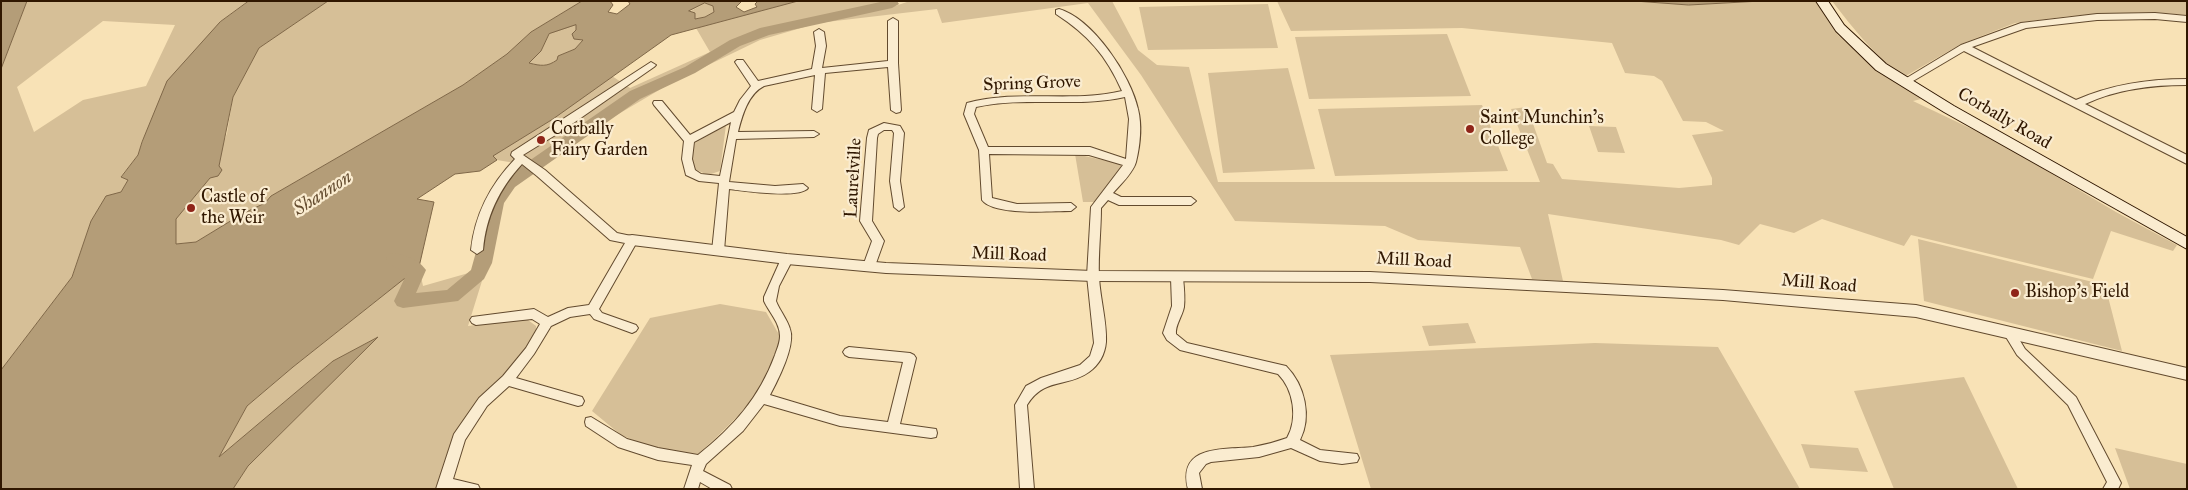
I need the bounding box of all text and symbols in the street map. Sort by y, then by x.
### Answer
street label: Spring Grove [983,72,1081,96]
street label: Corbally Road [1953,83,2055,155]
place label: Saint Munchin's College [1480,108,1604,150]
place label: Corbally Fairy Garden [551,119,648,162]
marker: Saint Munchin's College [1464,123,1476,135]
marker: Corbally Fairy Garden [535,134,547,146]
street label: Laurelville [841,137,867,219]
water label: Shannon [289,167,357,221]
place label: Castle of the Weir [201,187,265,230]
marker: Castle of the Weir [185,202,197,214]
street label: Mill Road [971,243,1047,267]
street label: Mill Road [1376,248,1452,274]
street label: Mill Road [1780,270,1858,298]
place label: Bishop's Field [2025,282,2129,304]
marker: Bishop's Field [2009,287,2021,299]

